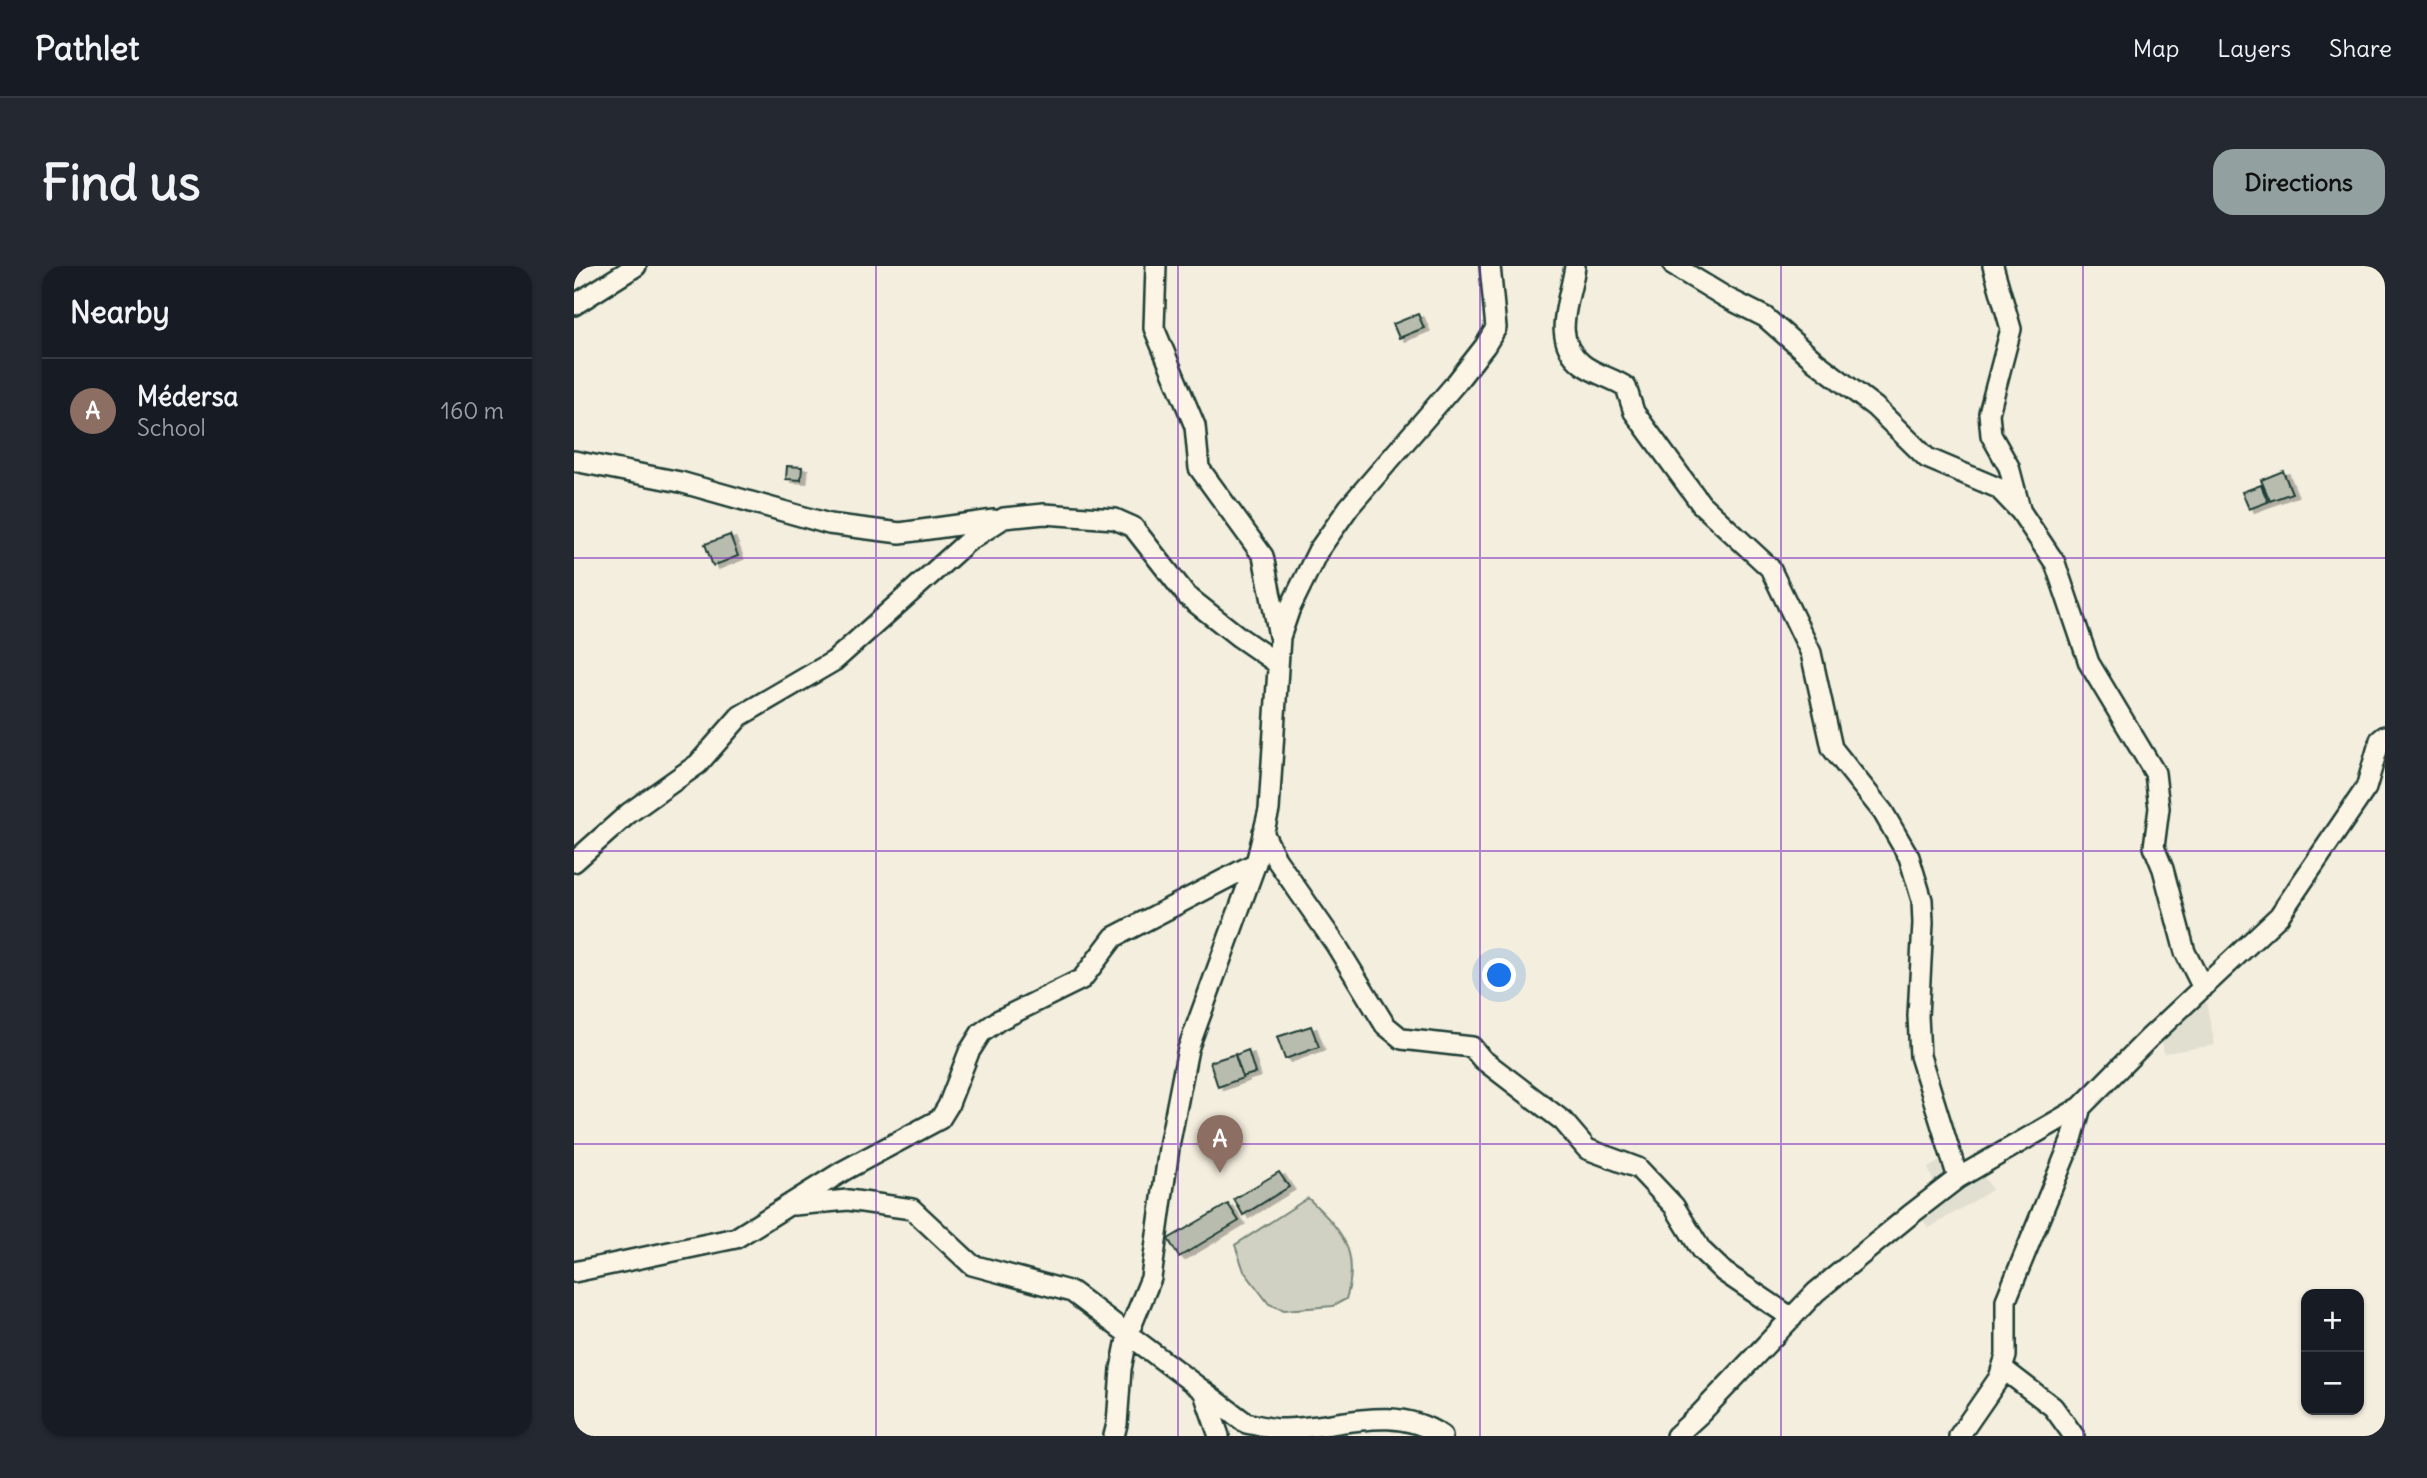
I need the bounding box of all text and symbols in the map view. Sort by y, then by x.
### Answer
text: Pathlet [35,27,139,69]
text: Map [2133,33,2179,63]
text: Layers [2217,33,2291,63]
text: Share [2329,33,2392,63]
button: Directions [2213,149,2385,215]
text: Find us [42,152,200,213]
text: Nearby [70,293,170,331]
text: Médersa [137,380,238,413]
text: A [86,396,100,425]
text: 160 m [441,396,504,425]
text: School [137,413,206,442]
your location [1482,958,1516,992]
pin: A [1197,1115,1243,1173]
map controls [2301,1289,2364,1415]
button: + [2301,1289,2364,1352]
button: − [2301,1352,2364,1415]

